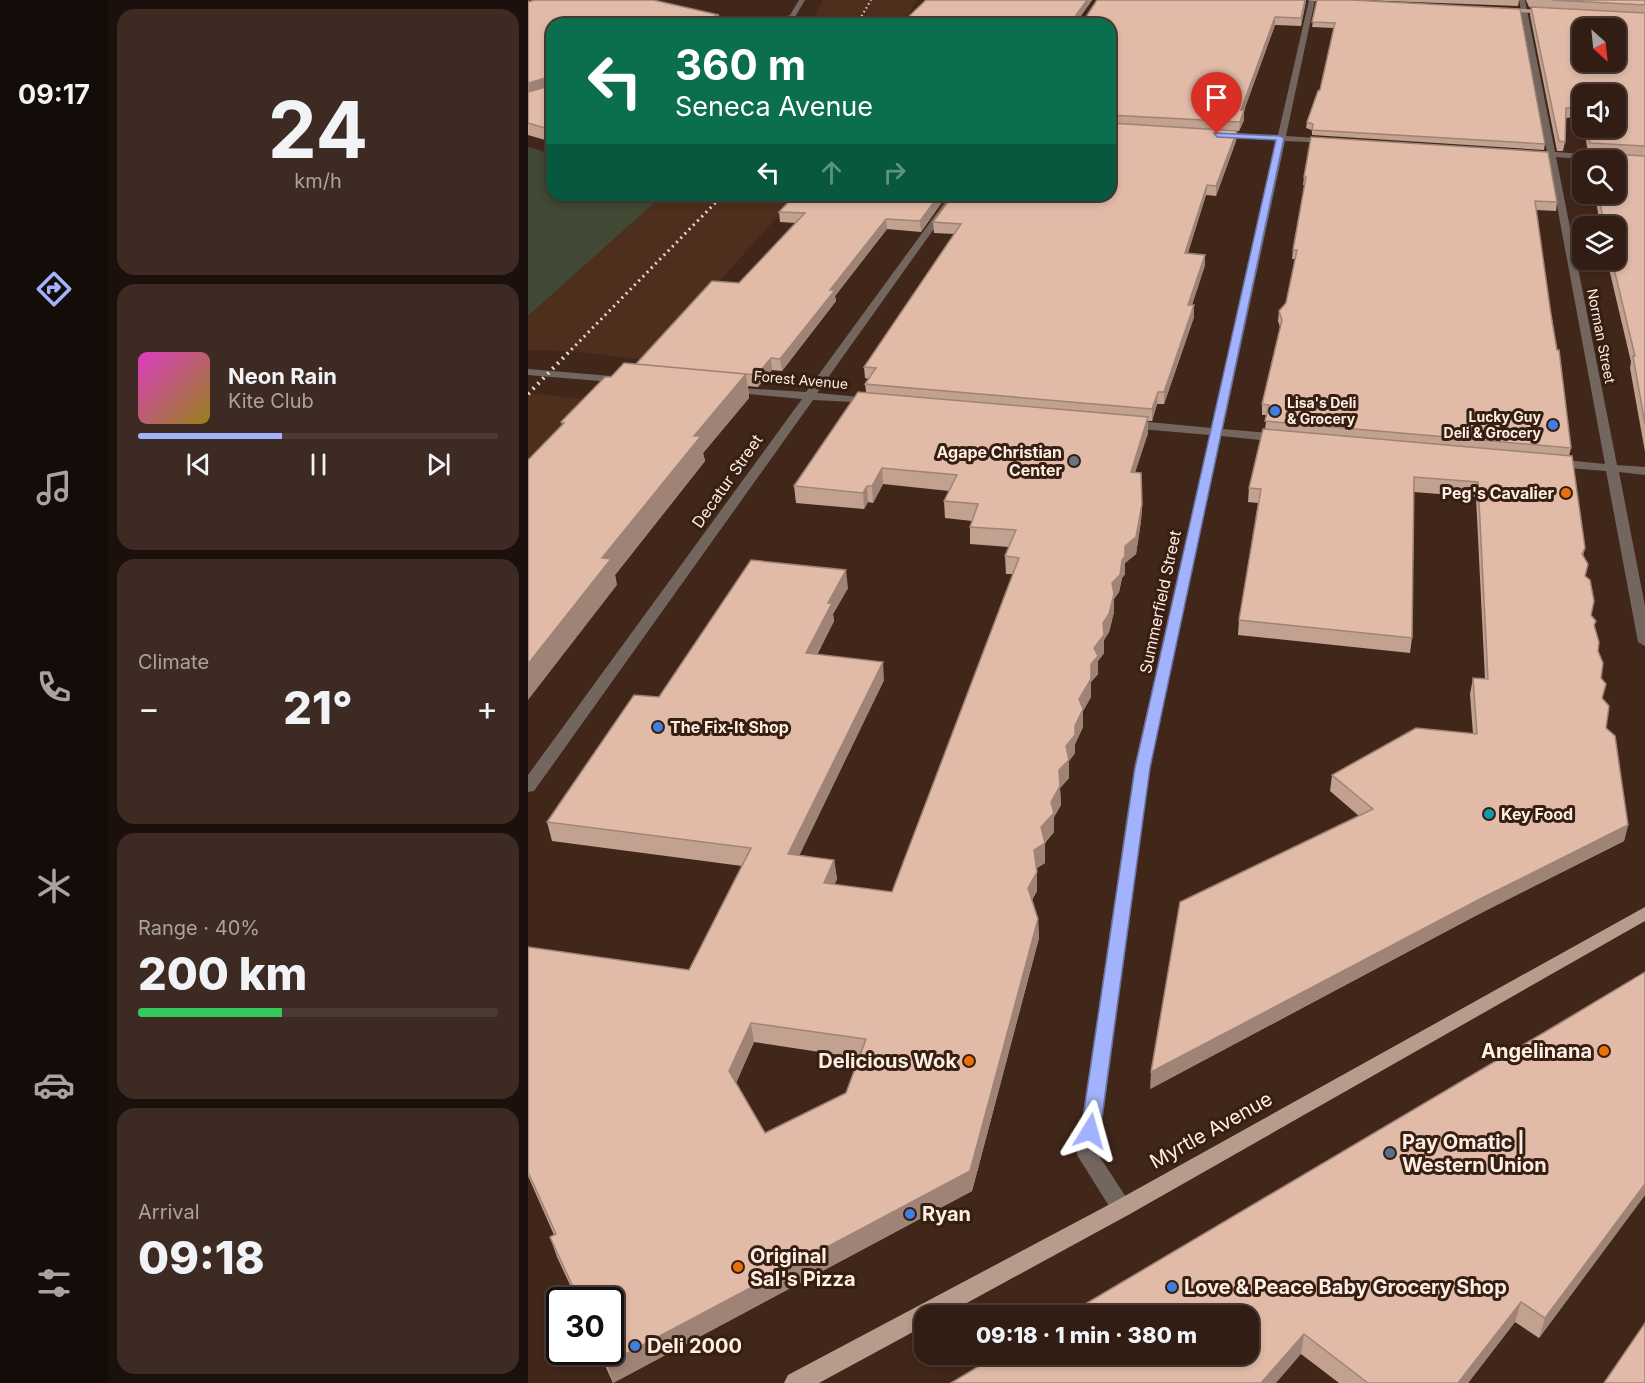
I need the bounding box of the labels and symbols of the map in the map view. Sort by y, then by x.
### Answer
north arrow [1572,18,1626,72]
pin [1191,72,1242,134]
street label: Norman Street [1584,287,1619,385]
street label: Forest Avenue [753,367,849,392]
place label: Lisa's Deli & Grocery [1287,394,1356,427]
marker: Lisa's Deli & Grocery [1268,404,1282,418]
place label: Lucky Guy Deli & Grocery [1444,408,1542,441]
marker: Lucky Guy Deli & Grocery [1546,418,1560,432]
street label: Decatur Street [687,430,767,532]
place label: Agape Christian Center [936,442,1062,480]
marker: Agape Christian Center [1067,454,1081,468]
place label: Peg's Cavalier [1442,483,1554,503]
marker: Peg's Cavalier [1559,486,1573,500]
street label: Summerfield Street [1135,529,1185,675]
place label: The Fix-It Shop [670,717,789,737]
marker: The Fix-It Shop [651,720,665,734]
place label: Key Food [1501,804,1573,824]
marker: Key Food [1482,807,1496,821]
place label: Angelinana [1481,1039,1592,1063]
marker: Angelinana [1597,1044,1611,1058]
place label: Delicious Wok [818,1049,957,1073]
marker: Delicious Wok [962,1054,976,1068]
street label: Myrtle Avenue [1146,1086,1276,1174]
position arrow [1058,1099,1122,1163]
place label: Pay Omatic | Western Union [1402,1130,1547,1177]
marker: Pay Omatic | Western Union [1383,1146,1397,1160]
place label: Ryan [922,1202,971,1226]
marker: Ryan [903,1207,917,1221]
place label: Original Sal's Pizza [750,1244,856,1291]
marker: Original Sal's Pizza [731,1260,745,1274]
place label: Love & Peace Baby Grocery Shop [1184,1275,1507,1299]
marker: Love & Peace Baby Grocery Shop [1165,1280,1179,1294]
speed limit sign: 30 [546,1287,624,1365]
place label: Deli 2000 [647,1334,742,1358]
marker: Deli 2000 [628,1339,642,1353]

